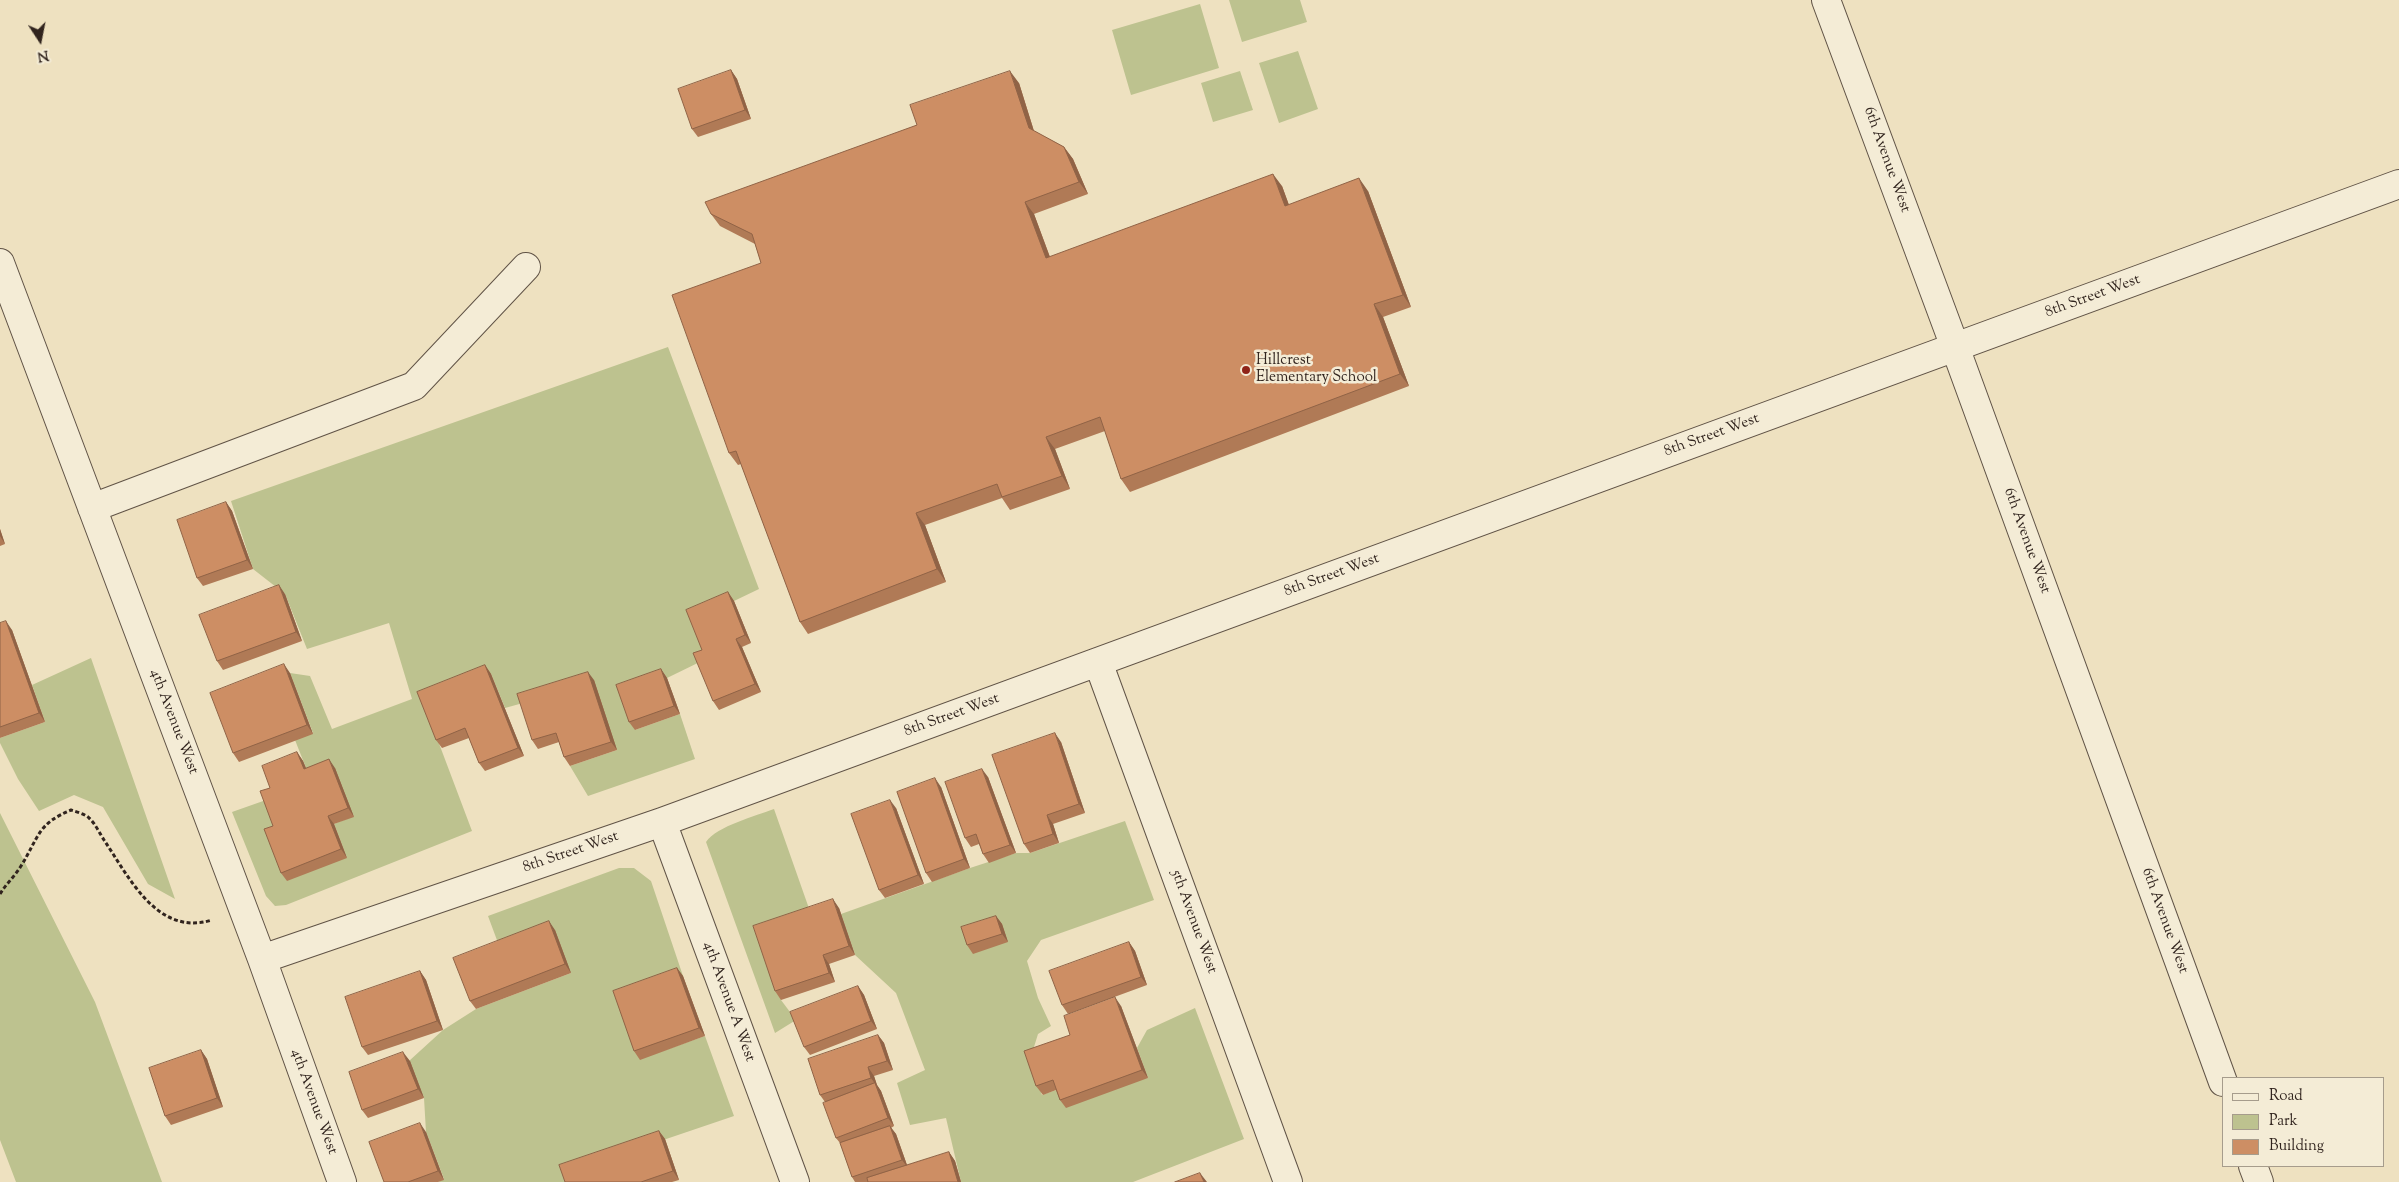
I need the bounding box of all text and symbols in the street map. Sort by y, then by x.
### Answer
north arrow [15,15,65,65]
text: N [35,44,50,66]
street label: 6th Avenue West [1859,105,1913,215]
street label: 8th Street West [2043,271,2143,323]
place label: Hillcrest Elementary School [1256,352,1377,387]
marker: Hillcrest Elementary School [1240,364,1252,376]
street label: 8th Street West [1662,410,1762,462]
street label: 6th Avenue West [1999,486,2053,596]
street label: 8th Street West [1282,550,1382,602]
street label: 4th Avenue West [145,667,201,777]
street label: 8th Street West [902,690,1002,742]
street label: 8th Street West [521,828,621,878]
street label: 6th Avenue West [2137,866,2191,976]
street label: 5th Avenue West [1166,868,1220,976]
street label: 4th Avenue A West [698,940,758,1064]
street label: 4th Avenue West [286,1047,340,1157]
legend [2222,1077,2384,1167]
text: Road [2269,1086,2303,1107]
text: Park [2269,1111,2298,1132]
text: Building [2269,1136,2324,1157]

